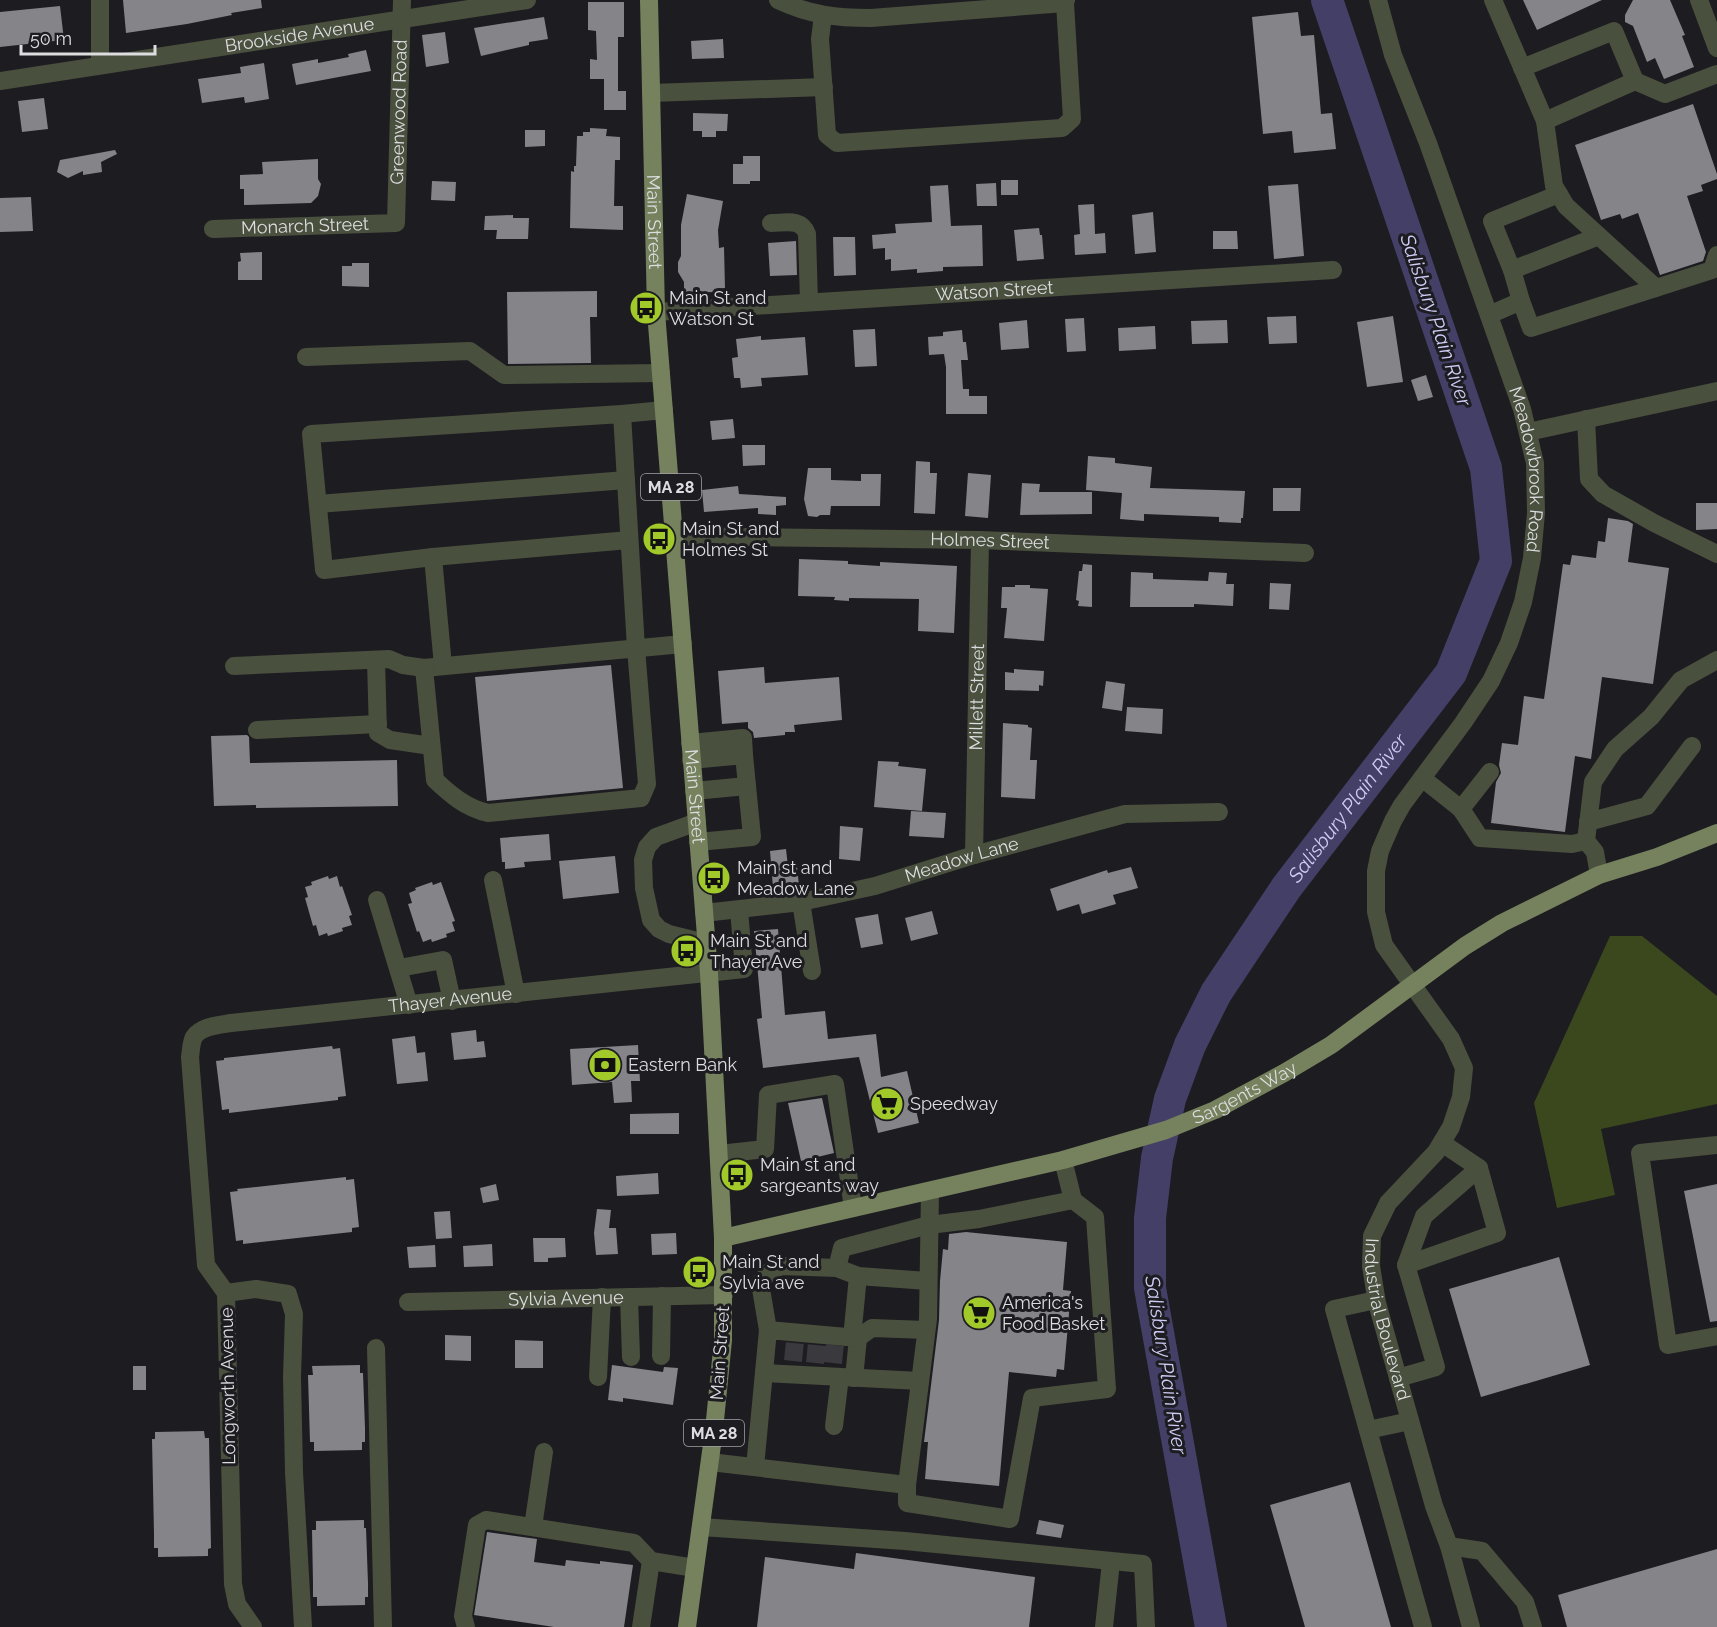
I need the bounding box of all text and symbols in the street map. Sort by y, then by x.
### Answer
street label: Brookside Avenue [223,13,376,56]
scale bar [21,18,154,56]
text: 50 m [30,28,72,49]
street label: Greenwood Road [386,39,411,185]
street label: Main Street [643,174,666,269]
street label: Monarch Street [241,213,369,238]
water label: Salisbury Plain River [1395,230,1477,410]
street label: Watson Street [935,276,1054,305]
place label: Main St and Watson St [669,287,766,329]
bus stop icon: Main St and Watson St [628,290,664,326]
street label: Meadowbrook Road [1505,384,1547,554]
road number: MA 28 [641,474,701,500]
place label: Main St and Holmes St [682,518,779,560]
bus stop icon: Main St and Holmes St [641,521,677,557]
street label: Holmes Street [930,528,1050,553]
street label: Millett Street [965,644,988,751]
water label: Salisbury Plain River [1282,728,1413,888]
street label: Main Street [681,748,710,844]
street label: Meadow Lane [902,832,1021,886]
place label: Main st and Meadow Lane [737,857,855,899]
bus stop icon: Main st and Meadow Lane [696,860,732,896]
place label: Main St and Thayer Ave [710,930,807,972]
bus stop icon: Main St and Thayer Ave [669,933,705,969]
street label: Thayer Avenue [387,982,513,1016]
bank icon: Eastern Bank [587,1047,623,1083]
place label: Eastern Bank [628,1054,738,1075]
street label: Sargents Way [1189,1057,1301,1128]
supermarket icon: Speedway [869,1086,905,1122]
place label: Speedway [910,1093,998,1114]
place label: Main st and sargeants way [760,1154,879,1196]
bus stop icon: Main st and sargeants way [719,1157,755,1193]
street label: Industrial Boulevard [1361,1238,1415,1403]
place label: Main St and Sylvia ave [722,1251,819,1293]
bus stop icon: Main St and Sylvia ave [681,1254,717,1290]
water label: Salisbury Plain River [1140,1273,1192,1457]
street label: Sylvia Avenue [508,1286,624,1310]
place label: America's Food Basket [1002,1292,1105,1334]
supermarket icon: America's Food Basket [961,1295,997,1331]
street label: Main Street [706,1305,733,1401]
street label: Longworth Avenue [216,1307,239,1465]
road number: MA 28 [684,1420,744,1446]

